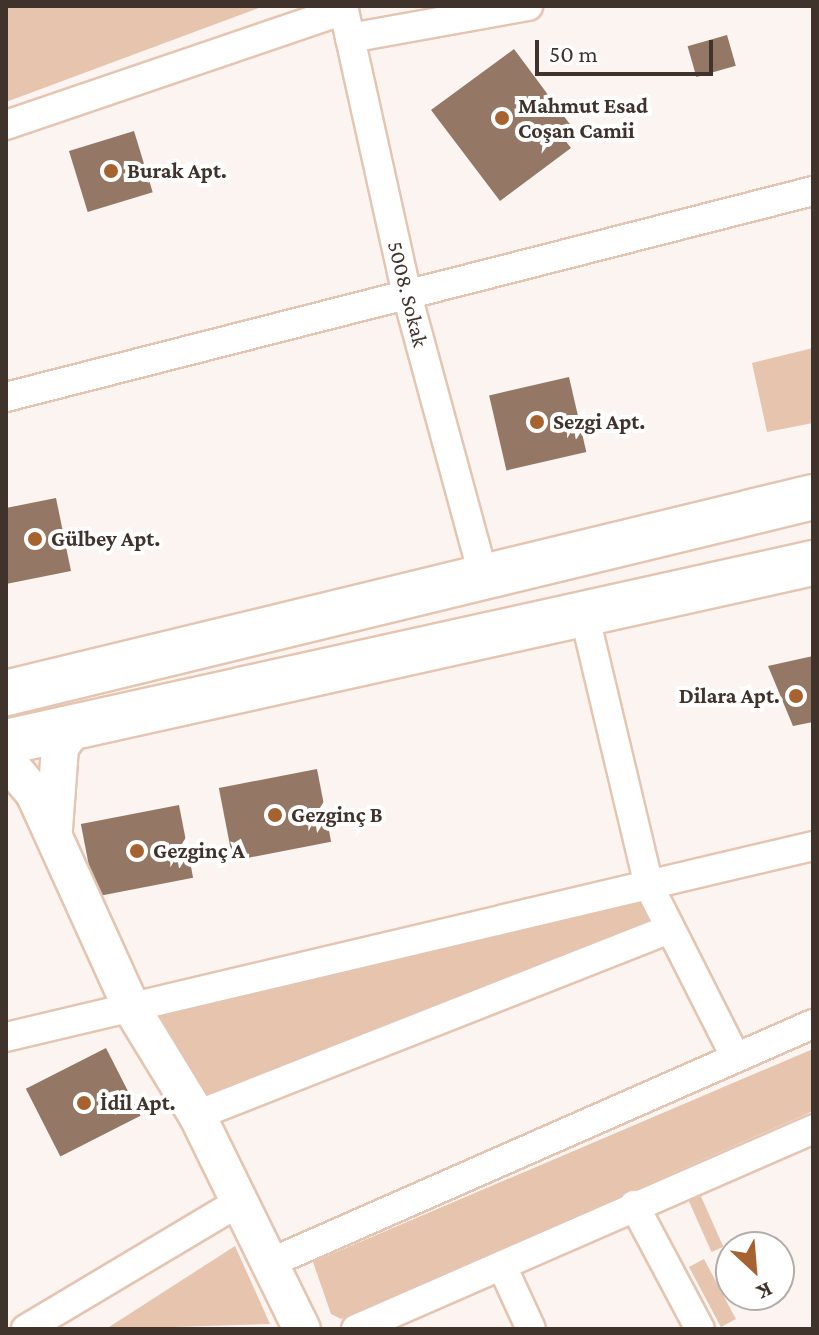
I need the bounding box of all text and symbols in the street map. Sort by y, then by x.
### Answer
scale bar [539,24,717,74]
text: 50 m [549,40,598,67]
place label: Mahmut Esad Coşan Camii [518,92,648,144]
marker: Mahmut Esad Coşan Camii [493,109,511,127]
place label: Burak Apt. [127,158,227,184]
marker: Burak Apt. [102,162,120,180]
street label: 5008. Sokak [382,238,434,350]
place label: Sezgi Apt. [553,409,645,435]
marker: Sezgi Apt. [528,413,546,431]
place label: Gülbey Apt. [51,526,160,552]
marker: Gülbey Apt. [26,530,44,548]
place label: Dilara Apt. [679,683,780,709]
marker: Dilara Apt. [787,687,805,705]
place label: Gezginç B [291,802,383,828]
marker: Gezginç B [266,806,284,824]
place label: Gezginç A [153,838,245,864]
marker: Gezginç A [128,842,146,860]
place label: İdil Apt. [100,1090,176,1116]
marker: İdil Apt. [75,1094,93,1112]
north arrow [715,1231,795,1311]
text: K [753,1277,777,1306]

